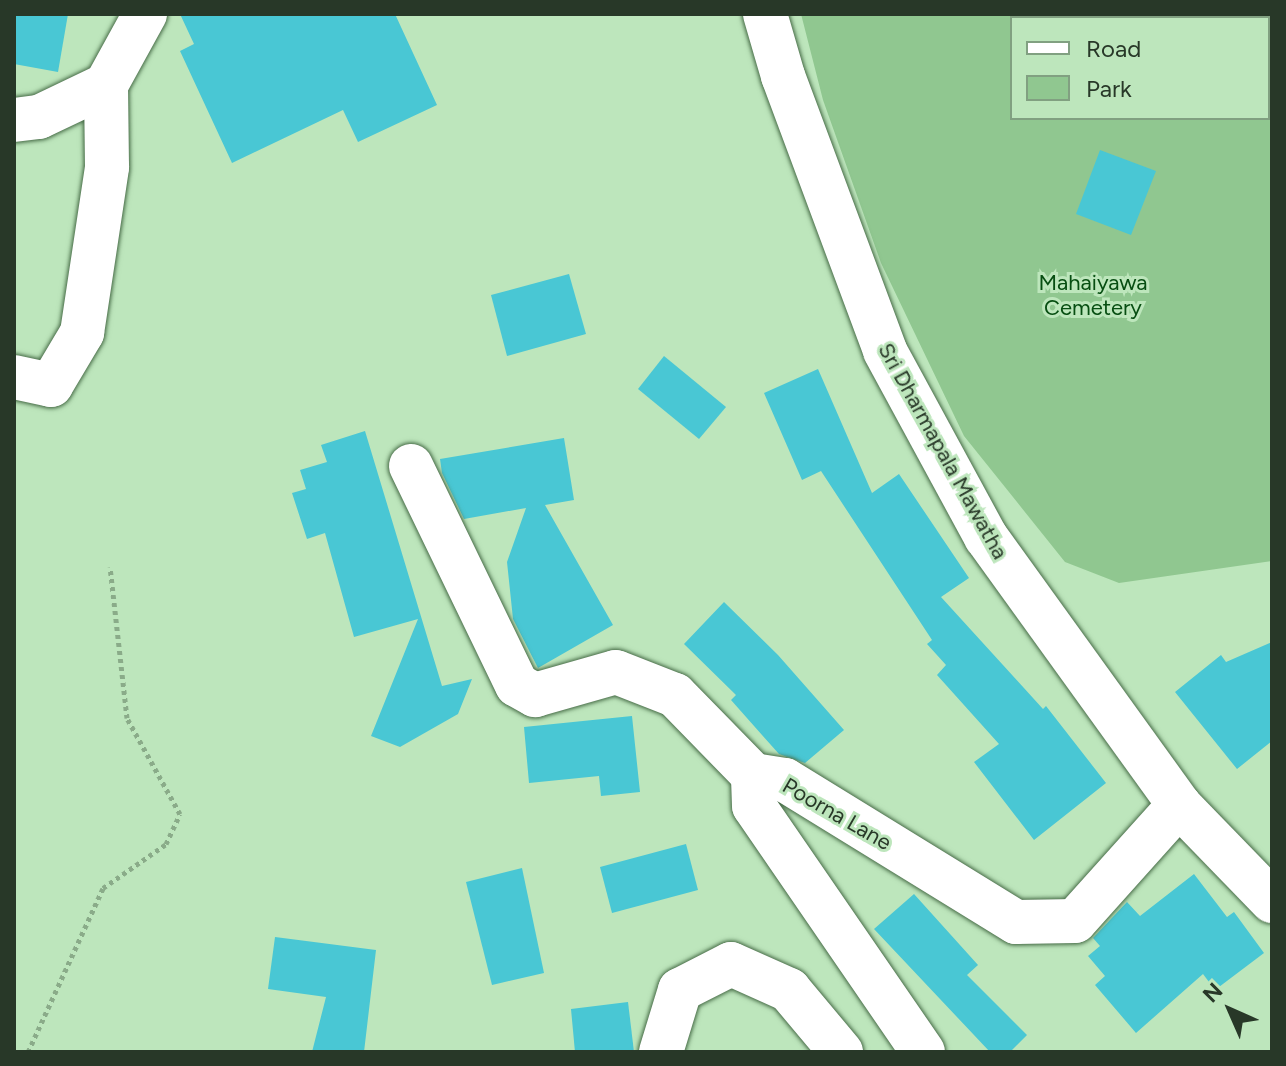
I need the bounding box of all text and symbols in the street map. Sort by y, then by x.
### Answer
legend [1010,16,1270,120]
text: Road [1086,34,1141,63]
text: Park [1086,74,1132,103]
park label: Mahaiyawa Cemetery [1038,269,1148,320]
street label: Sri Dharmapala Mawatha [873,338,1013,564]
street label: Poorna Lane [778,772,896,856]
north arrow [1190,970,1270,1050]
text: N [1197,977,1228,1008]

